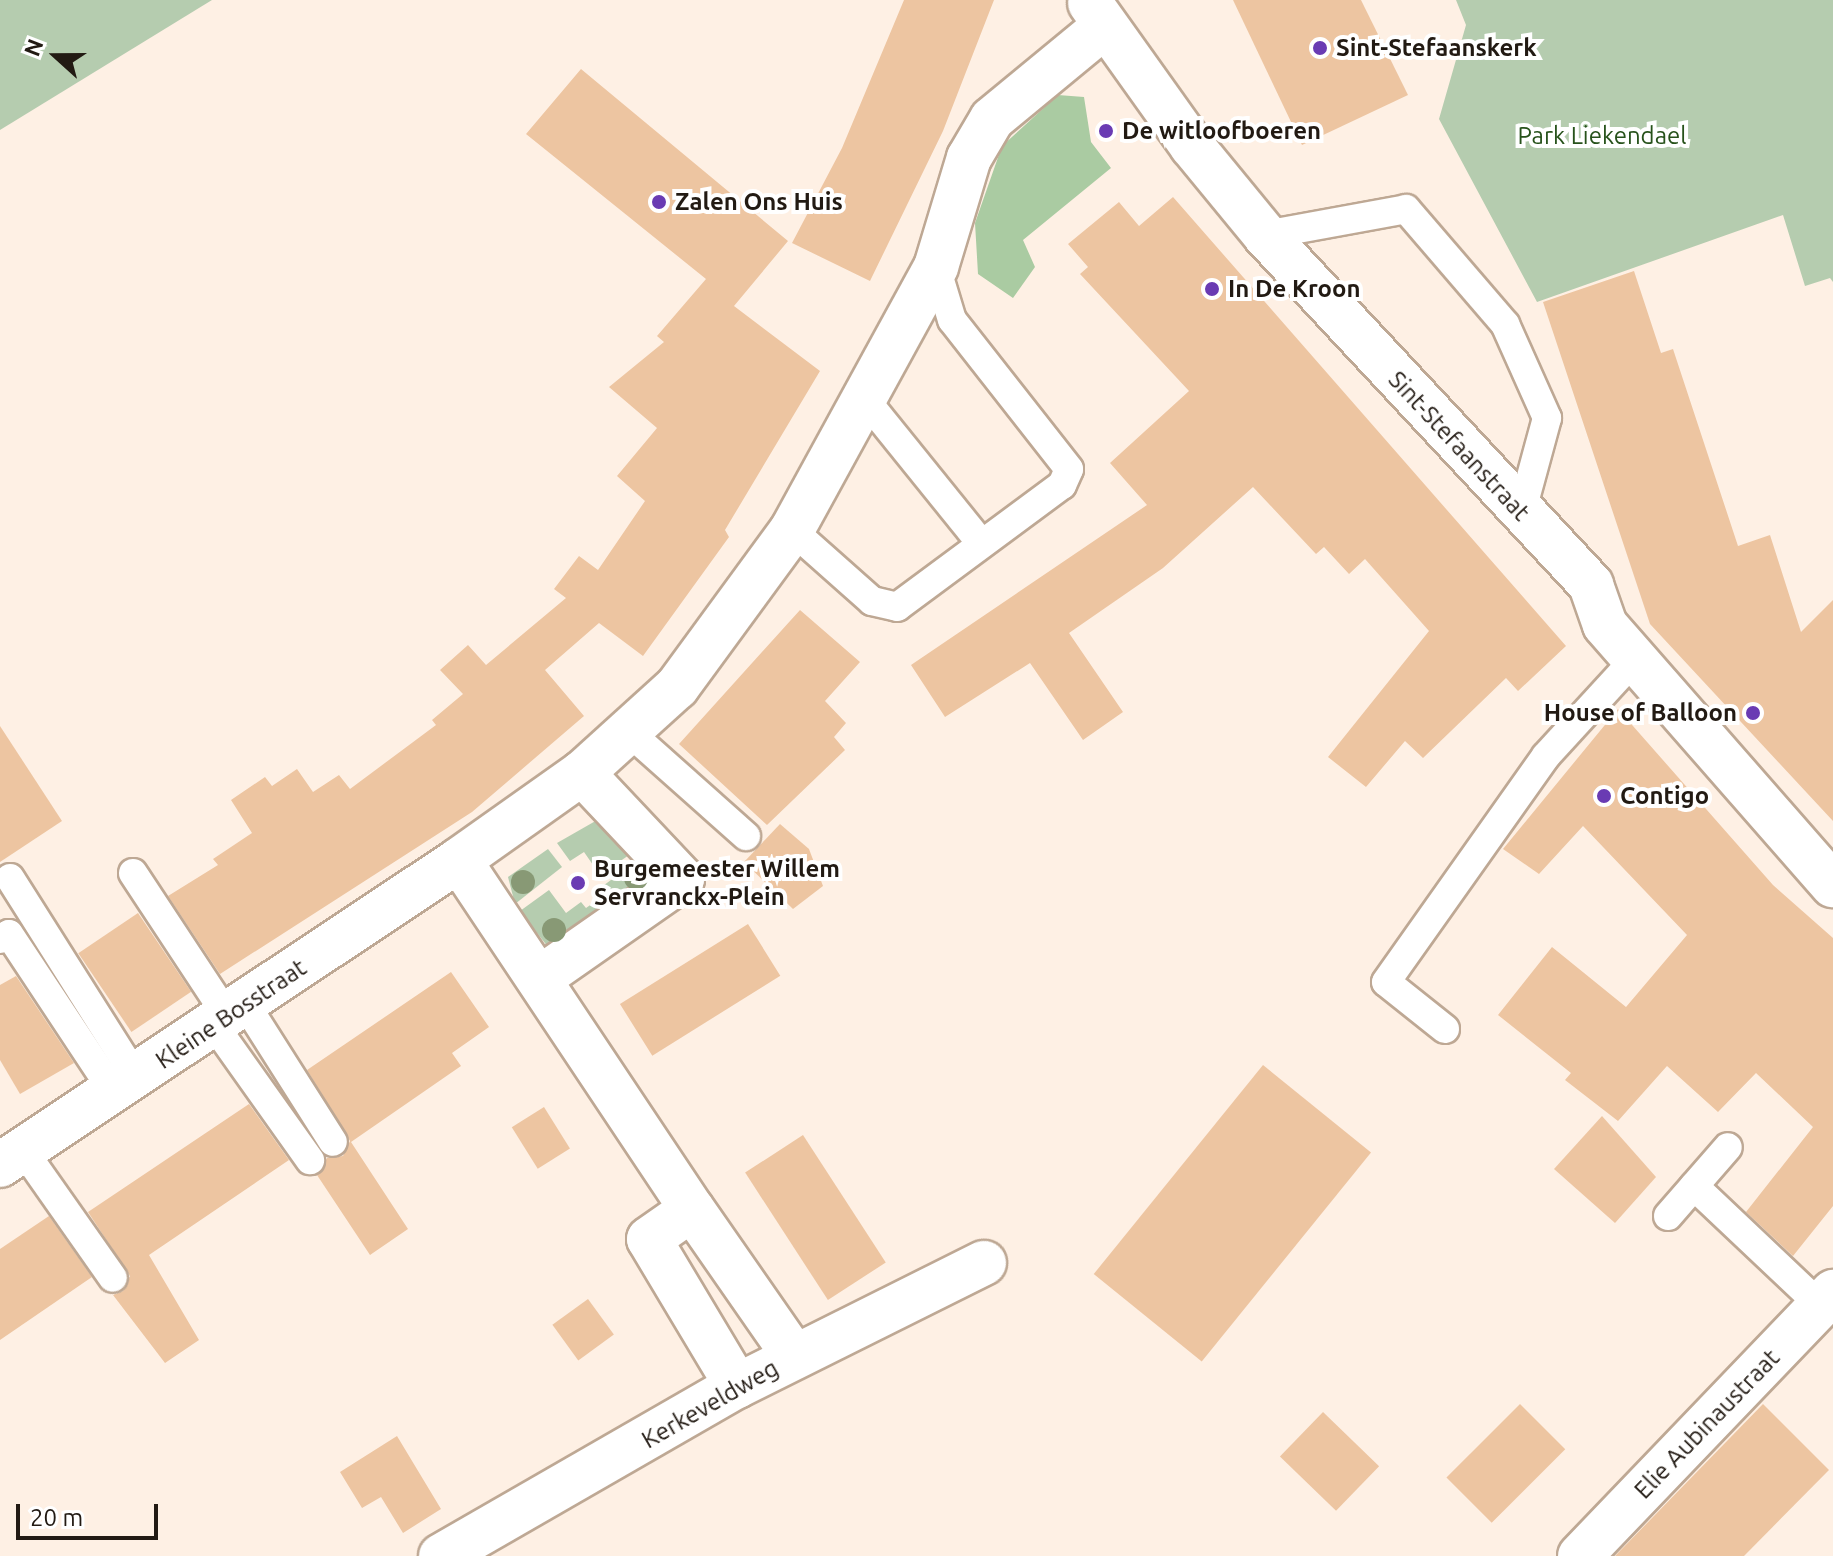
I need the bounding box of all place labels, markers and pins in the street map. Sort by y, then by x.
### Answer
place label: Sint-Stefaanskerk [1336,34,1537,62]
marker: Sint-Stefaanskerk [1311,39,1329,57]
place label: De witloofboeren [1122,117,1321,145]
marker: De witloofboeren [1097,122,1115,140]
place label: Zalen Ons Huis [675,188,843,216]
marker: Zalen Ons Huis [650,193,668,211]
place label: In De Kroon [1228,275,1361,303]
marker: In De Kroon [1203,280,1221,298]
place label: House of Balloon [1544,699,1737,727]
marker: House of Balloon [1744,704,1762,722]
place label: Contigo [1620,782,1709,810]
marker: Contigo [1595,787,1613,805]
place label: Burgemeester Willem Servranckx-Plein [594,855,840,911]
marker: Burgemeester Willem Servranckx-Plein [569,874,587,892]

